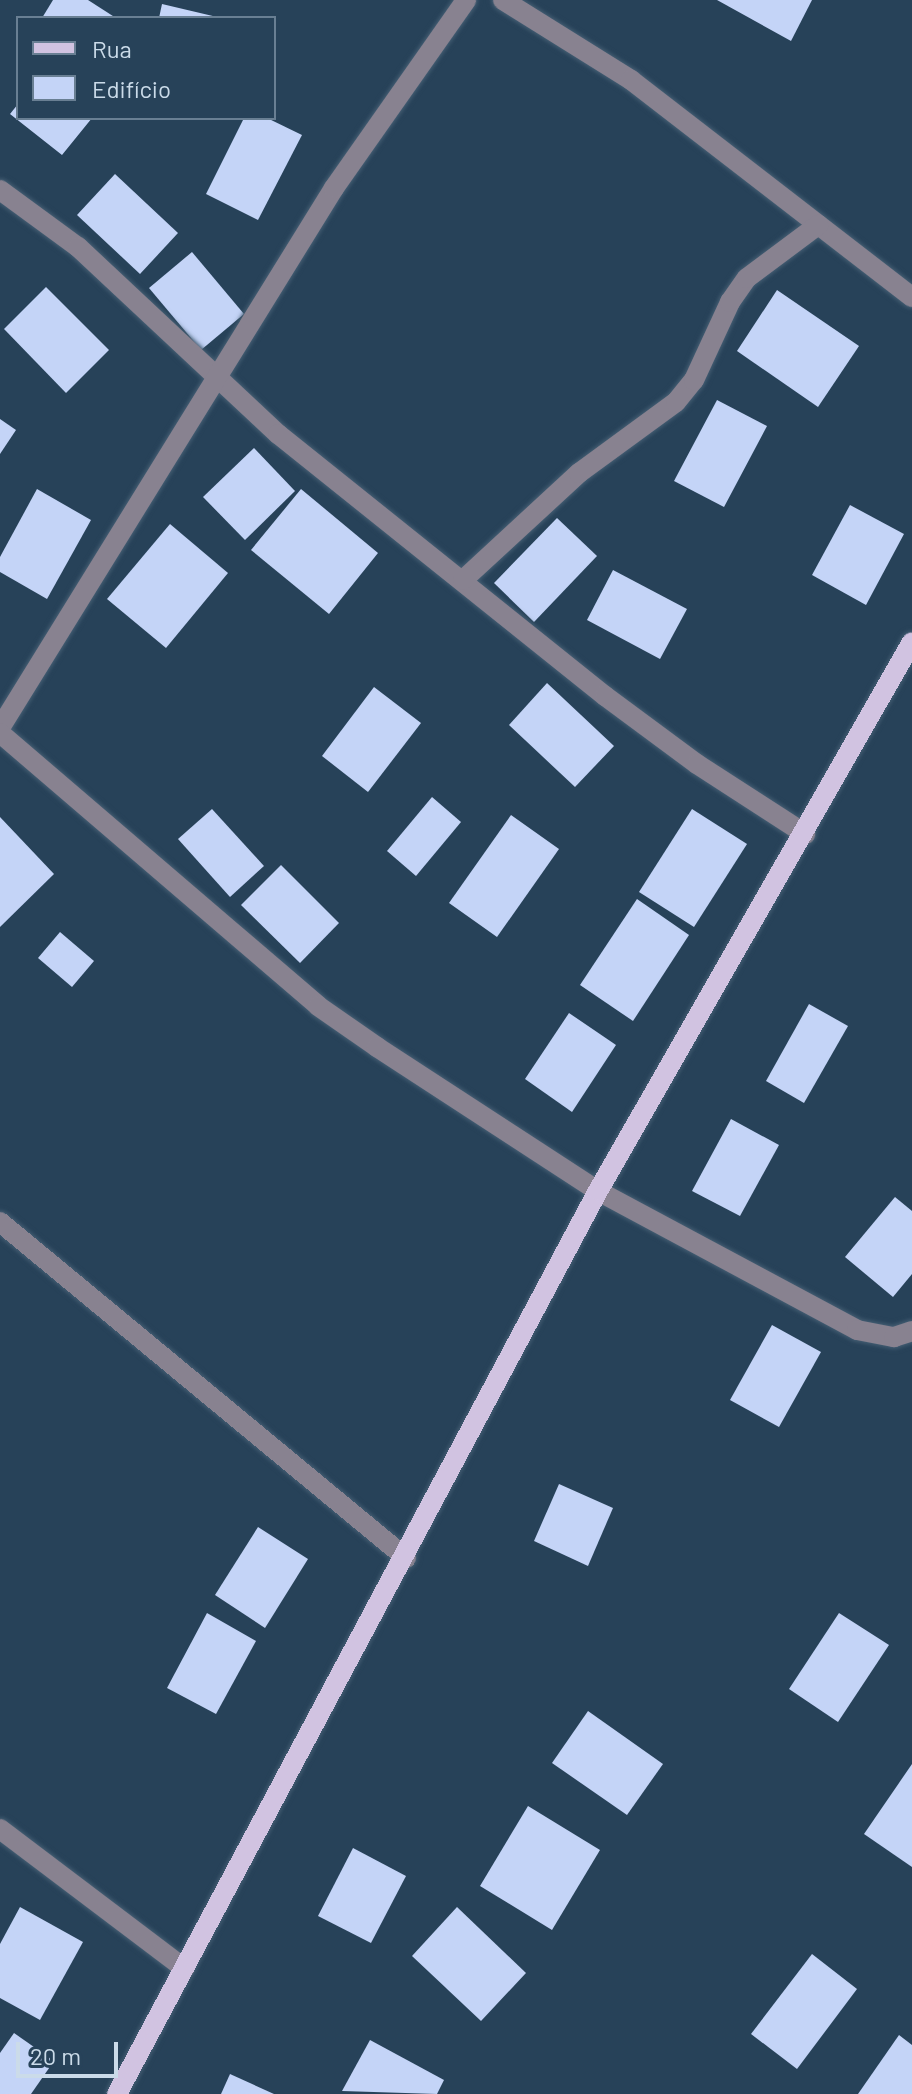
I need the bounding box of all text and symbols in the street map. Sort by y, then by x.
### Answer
legend [16,16,276,120]
text: Rua [92,34,132,63]
text: Edifício [92,74,171,103]
scale bar [20,2026,122,2076]
text: 20 m [30,2041,81,2070]

